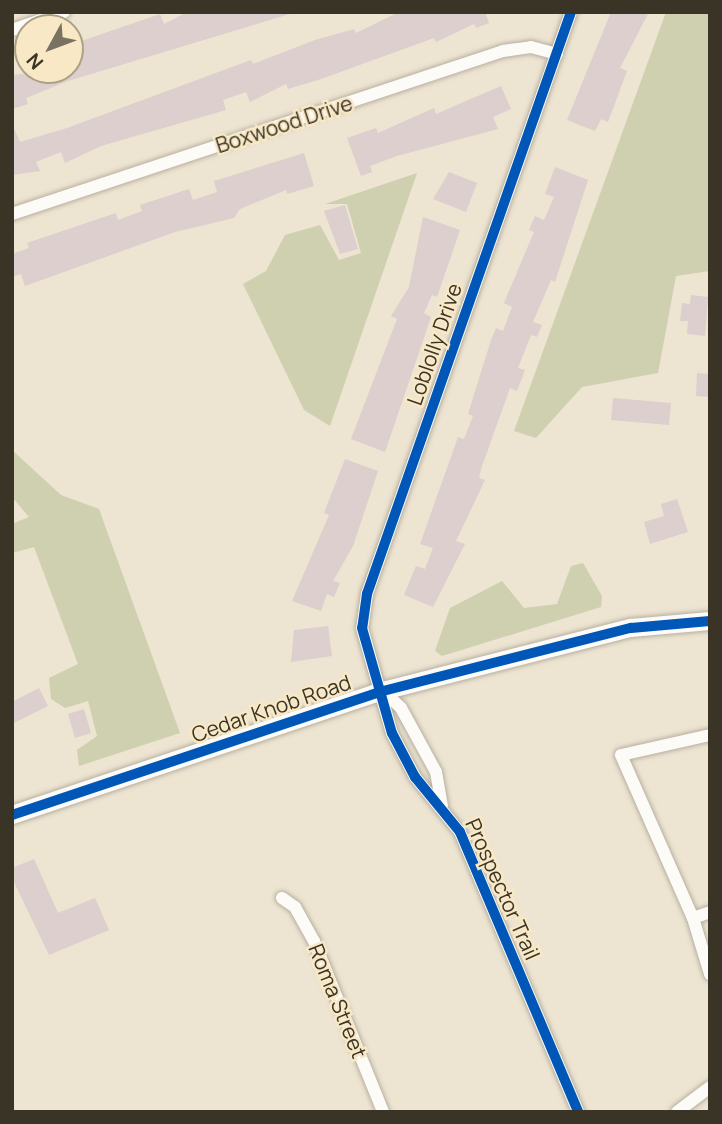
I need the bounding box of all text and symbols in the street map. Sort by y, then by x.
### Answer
north arrow [14,14,84,84]
text: N [20,48,49,75]
street label: Boxwood Drive [212,90,356,158]
street label: Loblolly Drive [401,280,467,408]
street label: Cedar Knob Road [188,669,354,747]
street label: Prospector Trail [461,814,545,964]
street label: Roma Street [304,940,372,1062]

